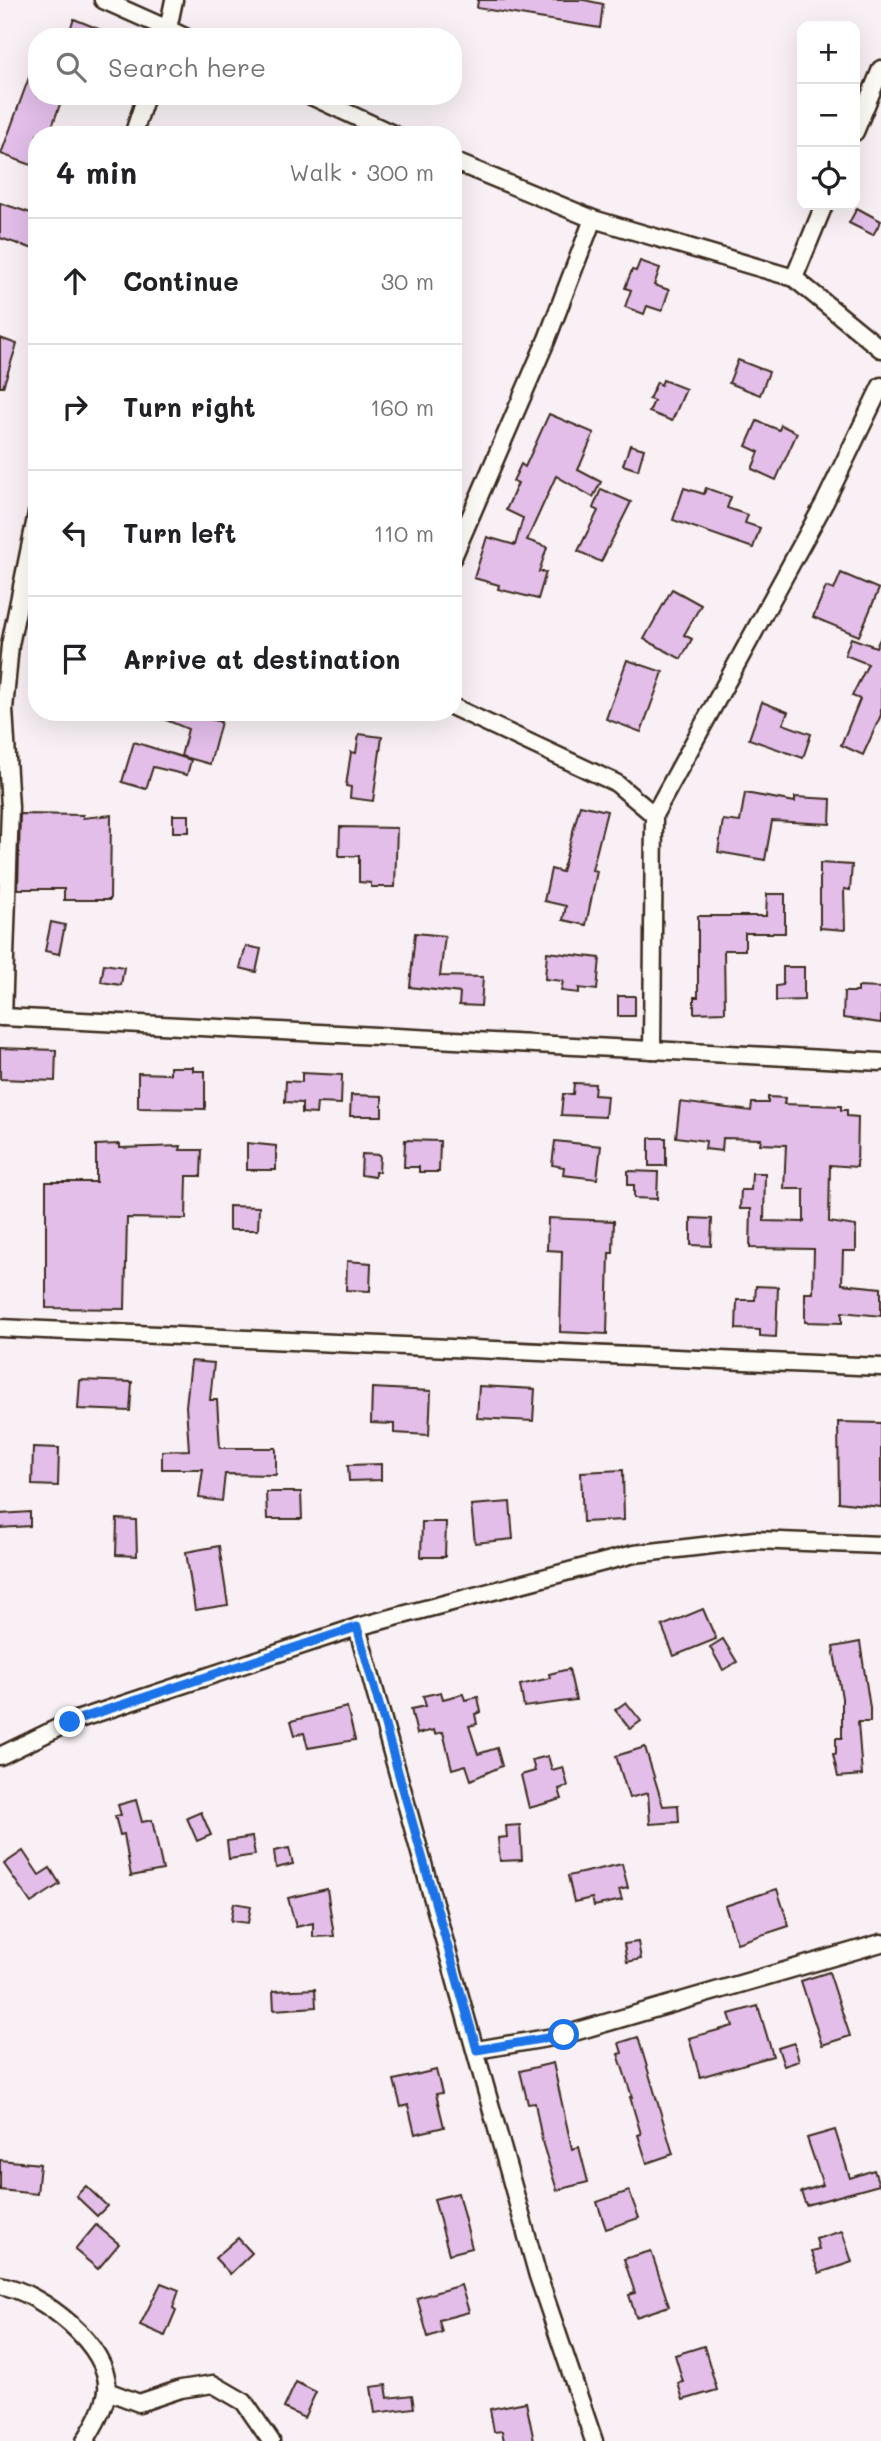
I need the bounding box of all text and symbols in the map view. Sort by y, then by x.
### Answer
map controls [797,21,860,210]
button: + [797,21,860,84]
search box [28,28,462,105]
icon: search [52,48,90,86]
text: Search here [108,50,266,84]
button: − [797,84,860,147]
button: locate [797,147,860,210]
text: 4 min [56,152,137,192]
text: Walk · 300 m [289,157,434,187]
icon: ahead [56,262,94,300]
text: Continue [123,264,239,298]
text: 30 m [381,266,434,296]
icon: right [56,388,94,426]
text: Turn right [123,390,256,424]
text: 160 m [370,392,434,422]
icon: left [56,514,94,552]
text: Turn left [123,516,236,550]
text: 110 m [374,518,434,548]
icon: arrive [56,640,94,678]
text: Arrive at destination [123,642,400,676]
route end [54,1706,85,1737]
route start [548,2019,579,2050]

